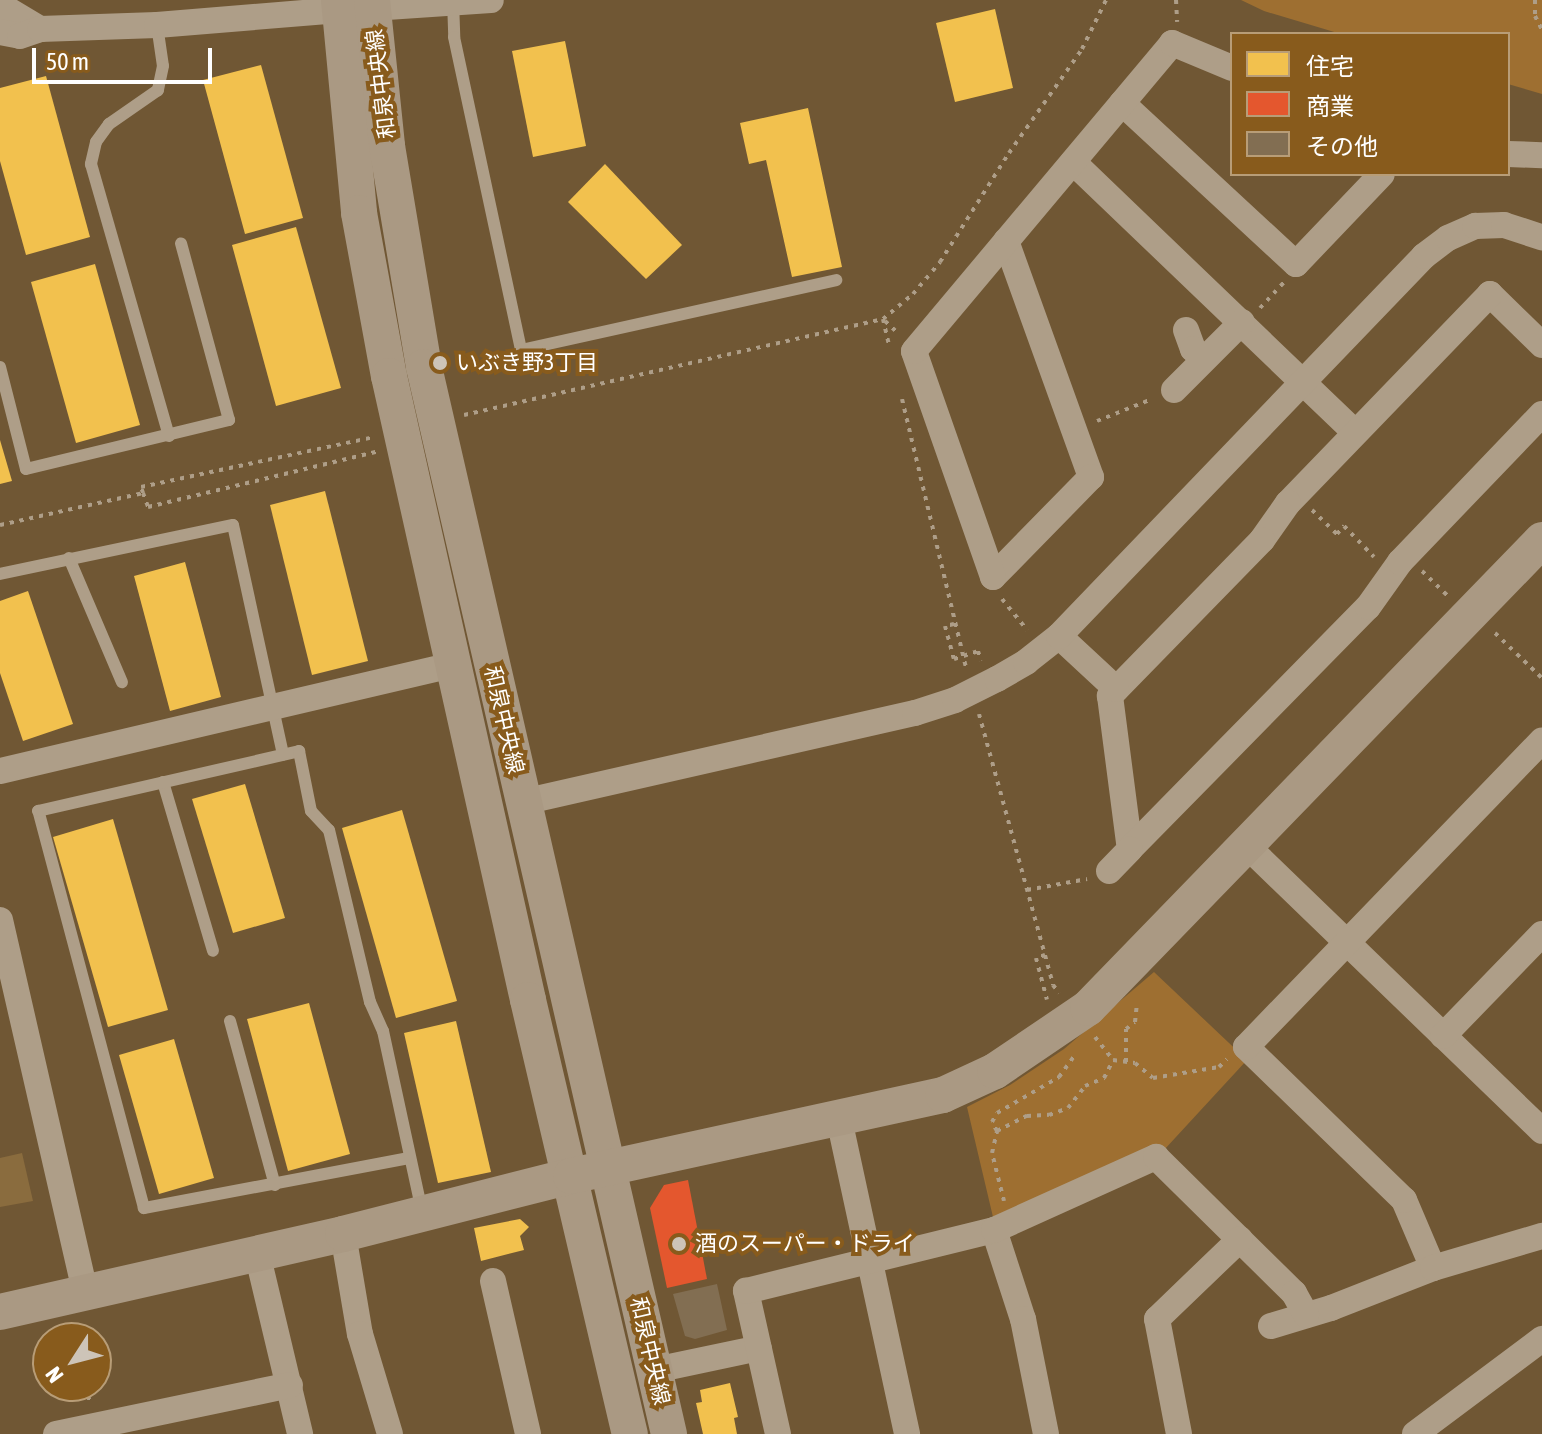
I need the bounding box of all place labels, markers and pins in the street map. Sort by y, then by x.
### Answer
place label: いぶき野3丁目 [456,350,598,376]
marker: いぶき野3丁目 [431,354,449,372]
place label: 酒のスーパー・ドライ [695,1231,915,1257]
marker: 酒のスーパー・ドライ [670,1235,688,1253]

